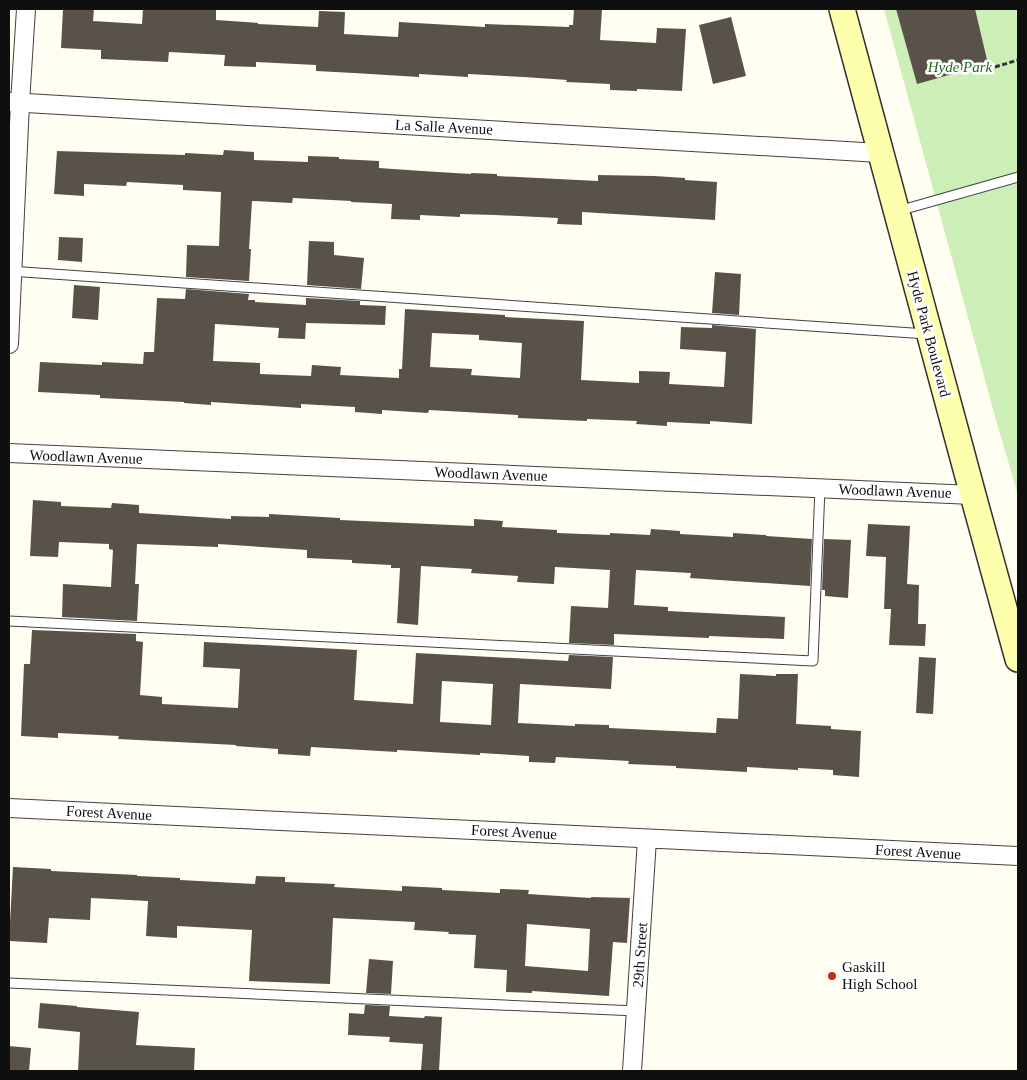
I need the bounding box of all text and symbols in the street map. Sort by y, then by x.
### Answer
park label: Hyde Park [927,59,993,75]
street label: La Salle Avenue [395,116,494,138]
street label: Hyde Park Boulevard [904,269,954,399]
street label: Woodlawn Avenue [29,447,143,467]
street label: Woodlawn Avenue [434,464,548,484]
street label: Woodlawn Avenue [838,481,952,501]
street label: Forest Avenue [66,803,153,823]
street label: Forest Avenue [471,822,558,842]
street label: Forest Avenue [875,842,962,862]
street label: 29th Street [630,921,650,988]
place label: Gaskill High School [842,959,917,992]
marker: Gaskill High School [826,970,838,982]

